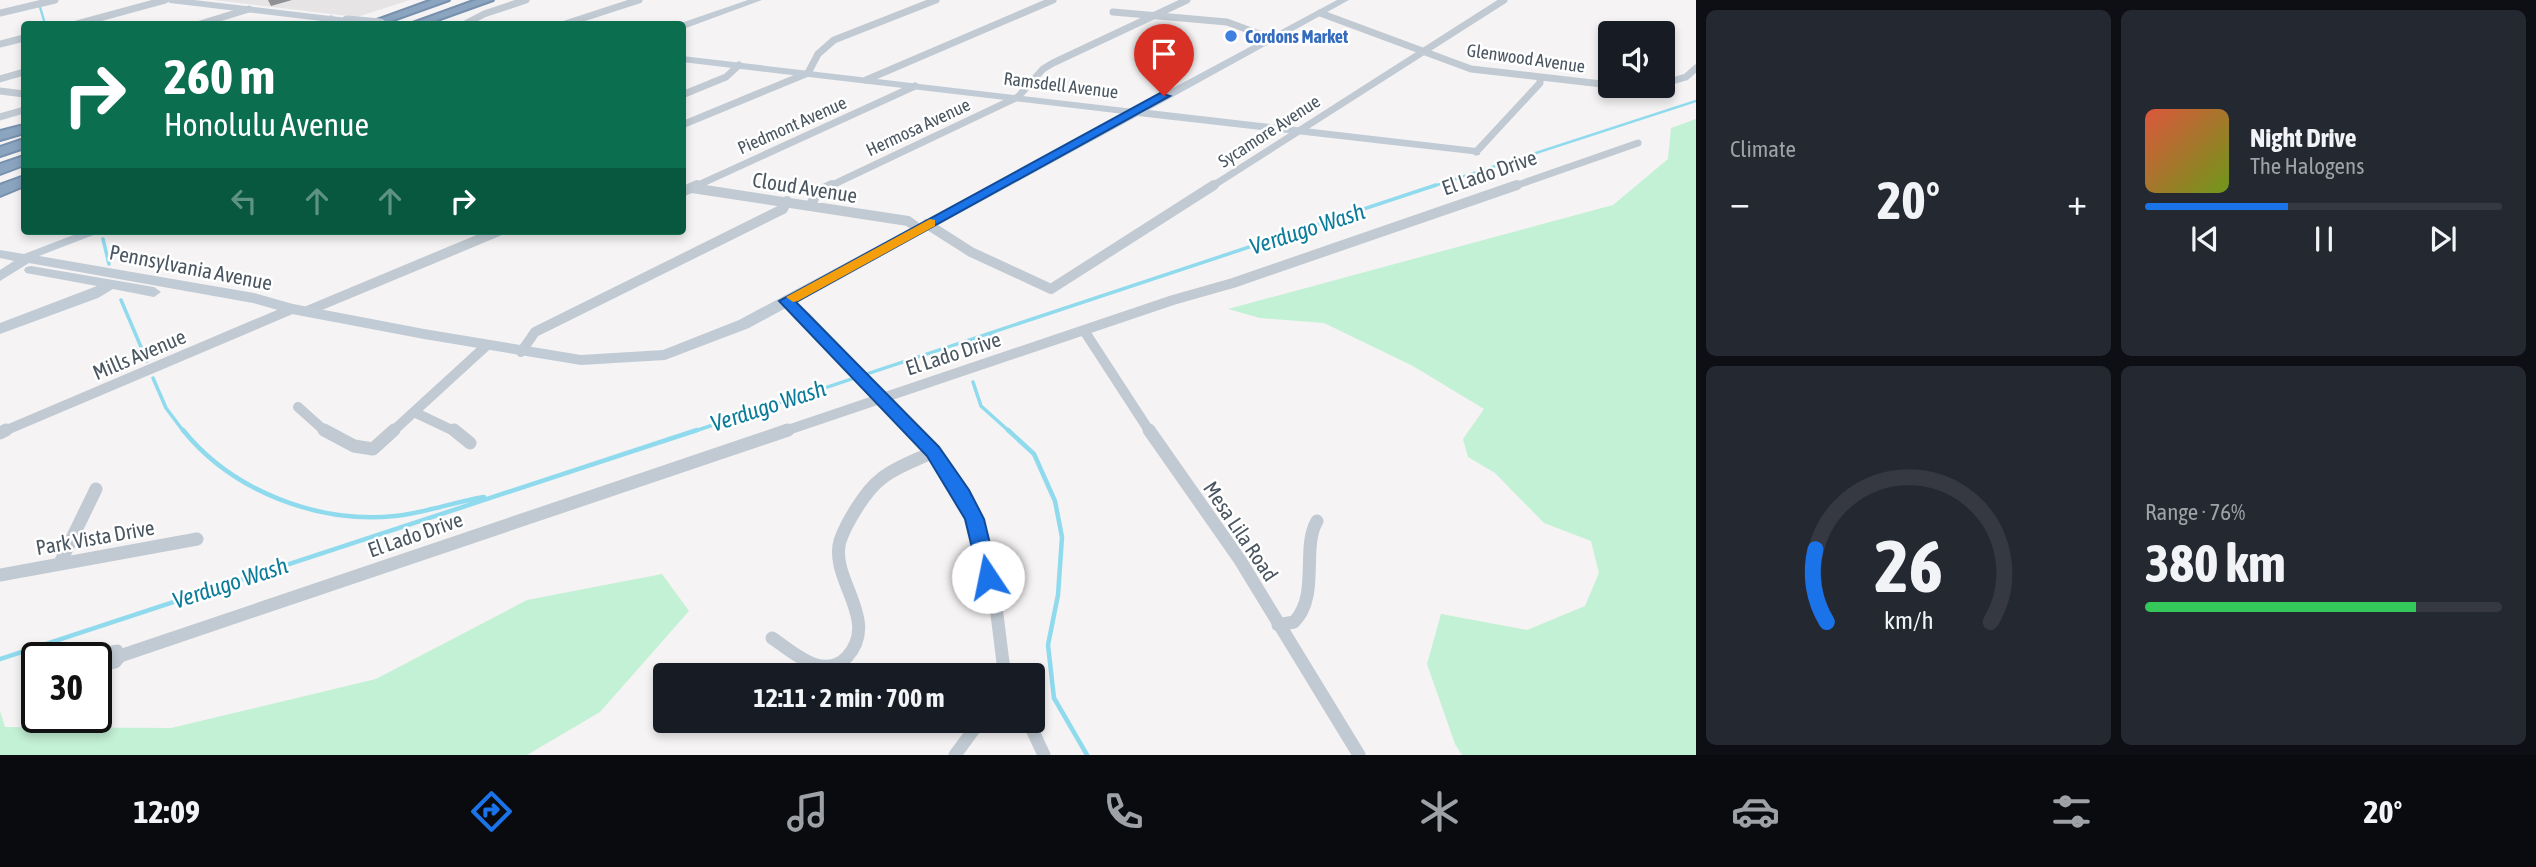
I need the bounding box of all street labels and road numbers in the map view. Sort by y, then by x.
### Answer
street label: Glenwood Avenue [1465,39,1587,77]
street label: Ramsdell Avenue [1003,68,1119,102]
street label: Sycamore Avenue [1214,90,1324,172]
street label: Piedmont Avenue [734,92,850,158]
street label: Hermosa Avenue [863,94,973,160]
street label: El Lado Drive [1438,145,1540,199]
street label: Cloud Avenue [751,167,859,207]
street label: Pennsylvania Avenue [108,239,274,295]
street label: Mills Avenue [89,324,189,384]
street label: El Lado Drive [902,326,1004,380]
street label: Mesa Lila Road [1199,477,1283,585]
street label: El Lado Drive [364,507,466,561]
street label: Park Vista Drive [34,515,156,559]

